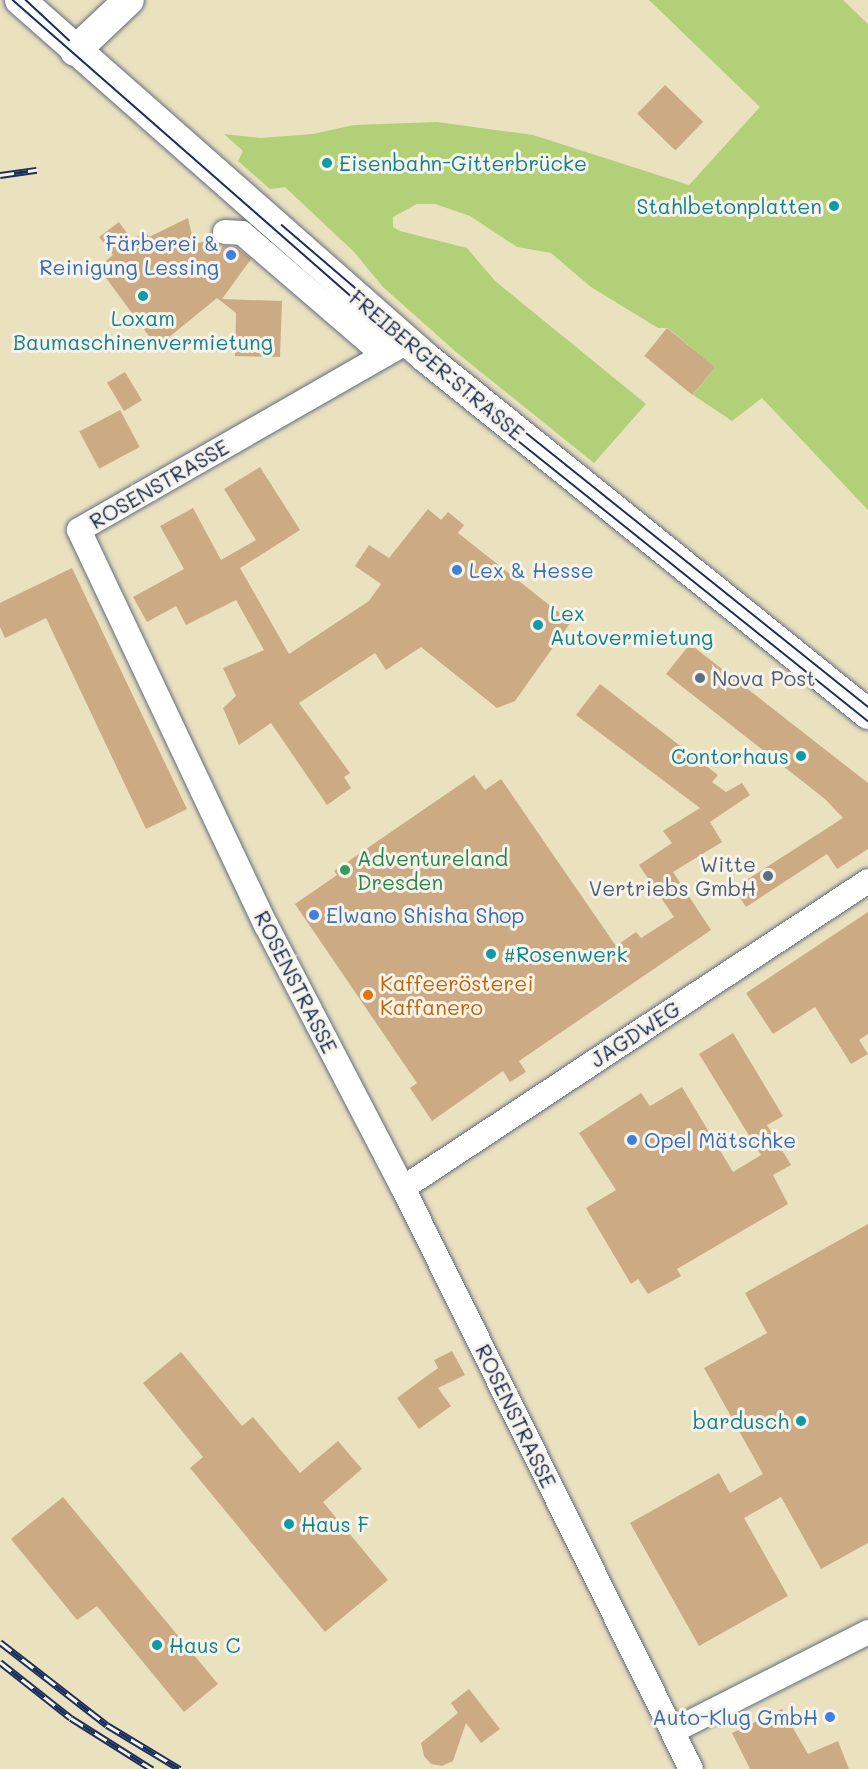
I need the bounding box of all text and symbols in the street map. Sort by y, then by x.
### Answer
place label: Eisenbahn-Gitterbrücke [339,150,587,176]
marker: Eisenbahn-Gitterbrücke [320,156,334,170]
place label: Stahlbetonplatten [637,193,822,219]
marker: Stahlbetonplatten [827,199,841,213]
place label: Färberei & Reinigung Lessing [39,230,219,280]
marker: Färberei & Reinigung Lessing [224,248,238,262]
street label: FREIBERGER STRASSE [345,285,529,445]
marker: Loxam Baumaschinenvermietung [136,289,150,303]
place label: Loxam Baumaschinenvermietung [13,305,273,355]
street label: ROSENSTRASSE [85,434,233,534]
place label: Lex & Hesse [469,557,594,583]
marker: Lex & Hesse [450,563,464,577]
place label: Lex Autovermietung [550,600,713,650]
marker: Lex Autovermietung [531,618,545,632]
place label: Nova Post [712,665,816,691]
marker: Nova Post [693,671,707,685]
place label: Contorhaus [671,743,789,769]
marker: Contorhaus [794,749,808,763]
place label: Adventureland Dresden [357,845,508,895]
place label: Witte Vertriebs GmbH [589,851,756,901]
marker: Adventureland Dresden [338,863,352,877]
marker: Witte Vertriebs GmbH [761,869,775,883]
place label: Elwano Shisha Shop [326,902,525,928]
street label: ROSENSTRASSE [249,906,343,1058]
marker: Elwano Shisha Shop [307,908,321,922]
place label: #Rosenwerk [503,941,628,967]
marker: #Rosenwerk [484,947,498,961]
place label: Kaffeerösterei Kaffanero [380,970,534,1020]
marker: Kaffeerösterei Kaffanero [361,988,375,1002]
street label: JAGDWEG [585,996,685,1072]
place label: Opel Mätschke [644,1127,796,1153]
marker: Opel Mätschke [625,1133,639,1147]
street label: ROSENSTRASSE [470,1340,562,1492]
place label: bardusch [693,1408,789,1434]
marker: bardusch [794,1414,808,1428]
place label: Haus F [301,1511,369,1537]
marker: Haus F [282,1517,296,1531]
place label: Haus C [169,1632,240,1658]
marker: Haus C [150,1638,164,1652]
place label: Auto-Klug GmbH [652,1704,818,1730]
marker: Auto-Klug GmbH [823,1710,837,1724]

